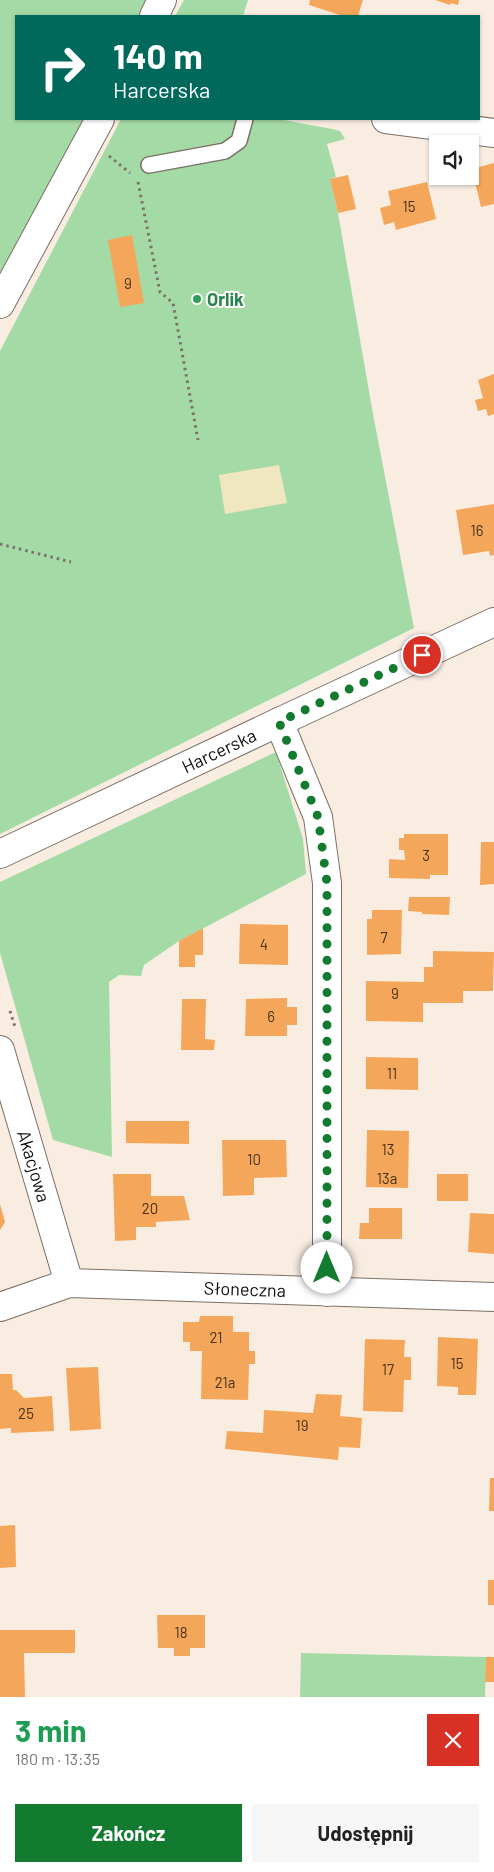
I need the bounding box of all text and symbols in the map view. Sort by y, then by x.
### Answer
text: 140 m [113,34,203,76]
icon: right [30,35,95,100]
text: Harcerska [113,76,210,102]
map controls [429,135,479,185]
button: sound [429,135,479,185]
house number: 15 [403,197,415,215]
house number: 9 [124,274,132,292]
place label: Orlik [207,288,244,310]
marker: Orlik [191,293,203,305]
house number: 16 [471,521,483,539]
pin [401,634,443,676]
icon: arrive [408,641,436,669]
street label: Harcerska [178,724,259,777]
house number: 3 [422,846,430,864]
house number: 7 [380,928,388,946]
house number: 4 [260,935,268,953]
house number: 9 [391,984,399,1002]
house number: 6 [267,1007,275,1025]
house number: 11 [387,1064,397,1082]
street label: Akacjowa [13,1127,55,1205]
house number: 13 [382,1140,394,1158]
house number: 10 [247,1150,261,1168]
house number: 13a [377,1169,397,1187]
house number: 20 [142,1199,158,1217]
position arrow [300,1241,352,1293]
street label: Słoneczna [204,1276,286,1301]
house number: 21 [209,1328,223,1346]
house number: 15 [451,1354,463,1372]
house number: 17 [382,1360,394,1378]
house number: 21a [215,1373,235,1391]
house number: 25 [18,1404,34,1422]
house number: 19 [295,1416,309,1434]
house number: 18 [174,1623,188,1641]
text: 3 min [15,1712,86,1748]
button: close [427,1714,479,1766]
text: 180 m · 13:35 [15,1749,100,1768]
button: Zakończ [15,1804,242,1862]
button: Udostępnij [252,1804,479,1862]

